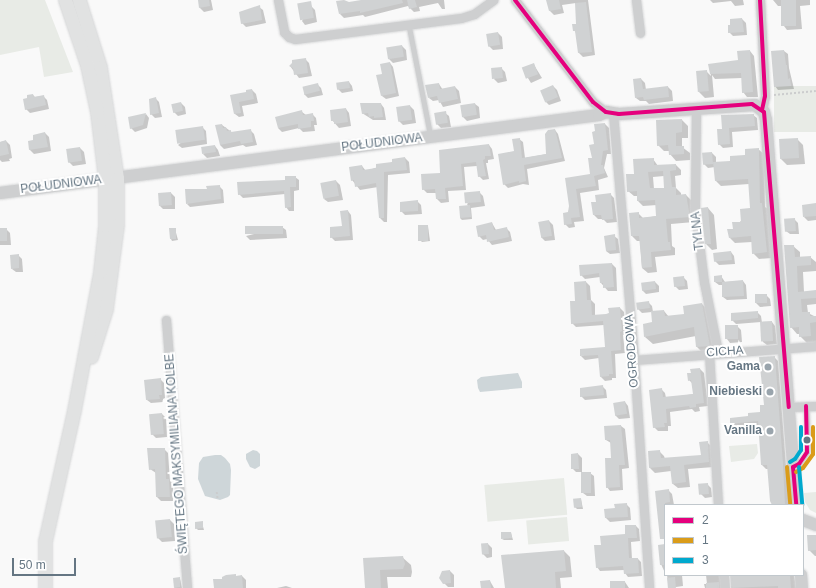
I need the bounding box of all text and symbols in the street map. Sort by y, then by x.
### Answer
street label: POŁUDNIOWA [341,131,423,155]
street label: POŁUDNIOWA [20,173,102,197]
street label: TYLNA [689,211,707,251]
street label: OGRODOWA [622,314,642,388]
street label: CICHA [706,344,744,360]
street label: ŚWIĘTEGO MAKSYMILIANA KOLBE [163,353,191,555]
place label: Gama [727,360,760,374]
marker: Gama [763,362,773,372]
place label: Niebieski [709,385,762,399]
marker: Niebieski [765,387,775,397]
place label: Vanilla [724,424,762,438]
marker: Vanilla [765,426,775,436]
unlabelled marker [802,435,812,445]
legend [664,504,804,576]
text: 2 [702,513,709,527]
text: 1 [702,533,709,547]
scale bar [14,550,78,576]
text: 3 [702,553,709,567]
text: 50 m [19,558,46,572]

